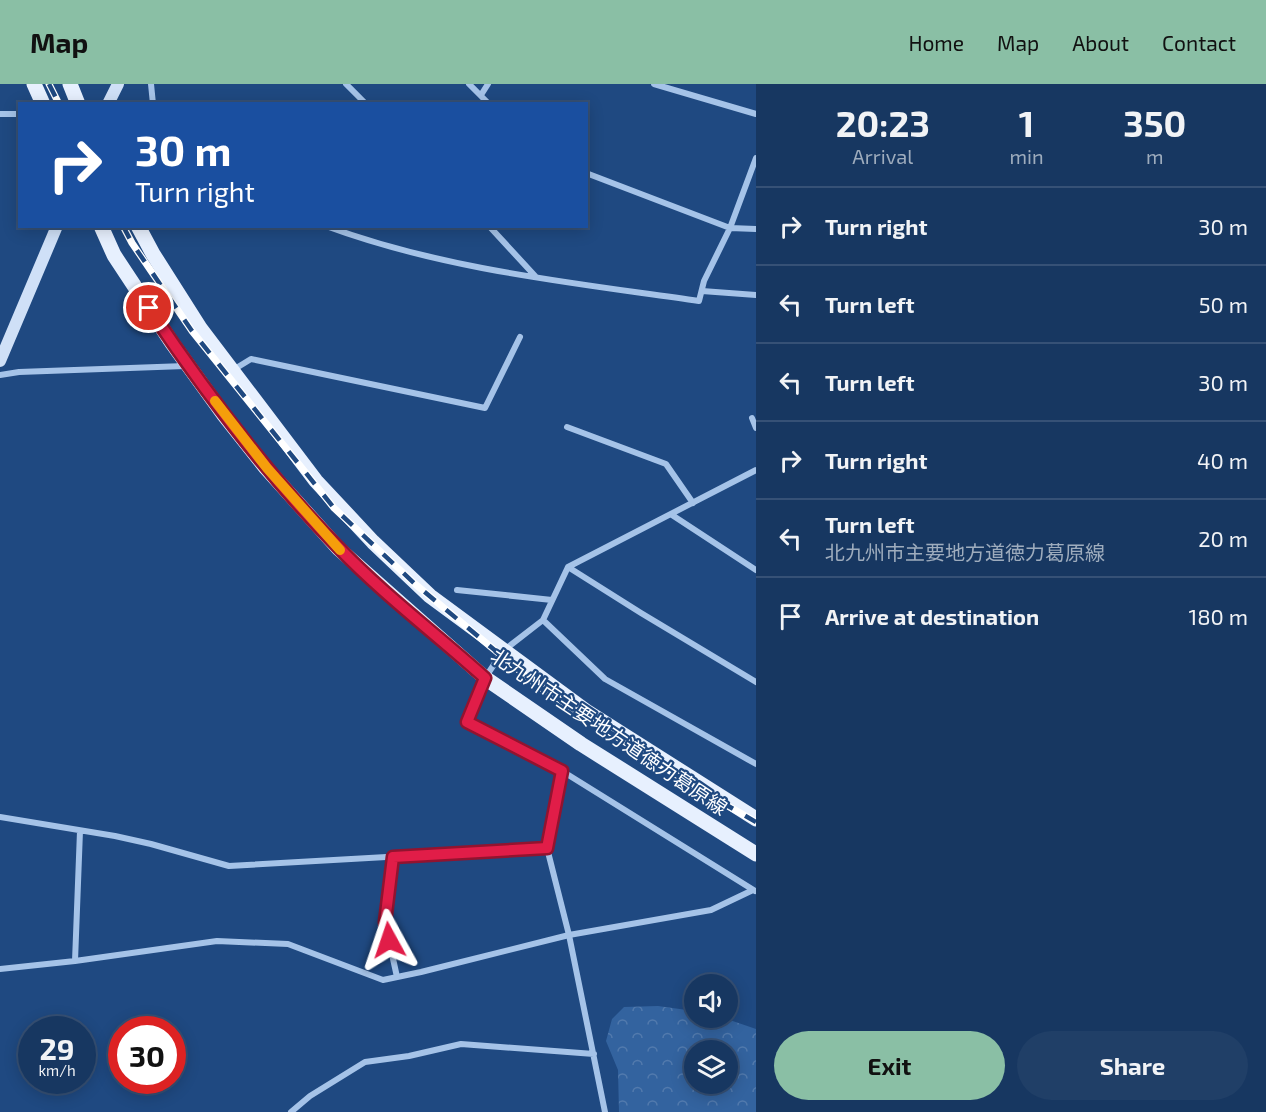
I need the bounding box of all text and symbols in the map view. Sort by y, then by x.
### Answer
text: Map [30,25,88,59]
text: Home [908,30,964,55]
text: Map [997,30,1039,55]
text: About [1072,30,1129,55]
text: Contact [1162,30,1236,55]
text: 20:23 [836,101,930,144]
text: 1 [1019,101,1034,144]
text: 350 [1123,101,1186,144]
text: 30 m [135,124,231,174]
icon: right [36,126,114,204]
text: Arrival [852,144,913,168]
text: min [1010,144,1044,168]
text: m [1146,144,1164,168]
text: Turn right [135,175,255,207]
icon: right [774,210,807,243]
text: Turn right [825,213,927,239]
text: 30 m [1198,213,1248,239]
pin [123,282,174,333]
icon: left [774,288,807,321]
icon: arrive [132,291,165,324]
text: Turn left [825,291,914,317]
text: 50 m [1199,291,1248,317]
icon: left [774,366,807,399]
text: Turn left [825,369,914,395]
text: 30 m [1198,369,1248,395]
icon: right [774,444,807,477]
text: Turn right [825,447,927,473]
text: 40 m [1197,447,1248,473]
text: Turn left [825,511,914,537]
icon: left [774,522,807,555]
text: 20 m [1198,525,1248,551]
text: 北九州市主要地方道徳力葛原線 [825,540,1105,564]
icon: arrive [774,600,807,633]
text: Arrive at destination [825,603,1039,629]
text: 180 m [1188,603,1248,629]
street label: 北九州市主要地方道徳力葛原線 [487,643,732,819]
position arrow [357,908,421,972]
map controls [684,974,738,1094]
button: sound [684,974,738,1028]
speed limit sign: 30 [108,1016,186,1094]
text: 29 [39,1030,75,1066]
button: Exit [774,1031,1005,1100]
button: Share [1017,1031,1248,1100]
button: layers [684,1040,738,1094]
text: km/h [38,1061,76,1079]

